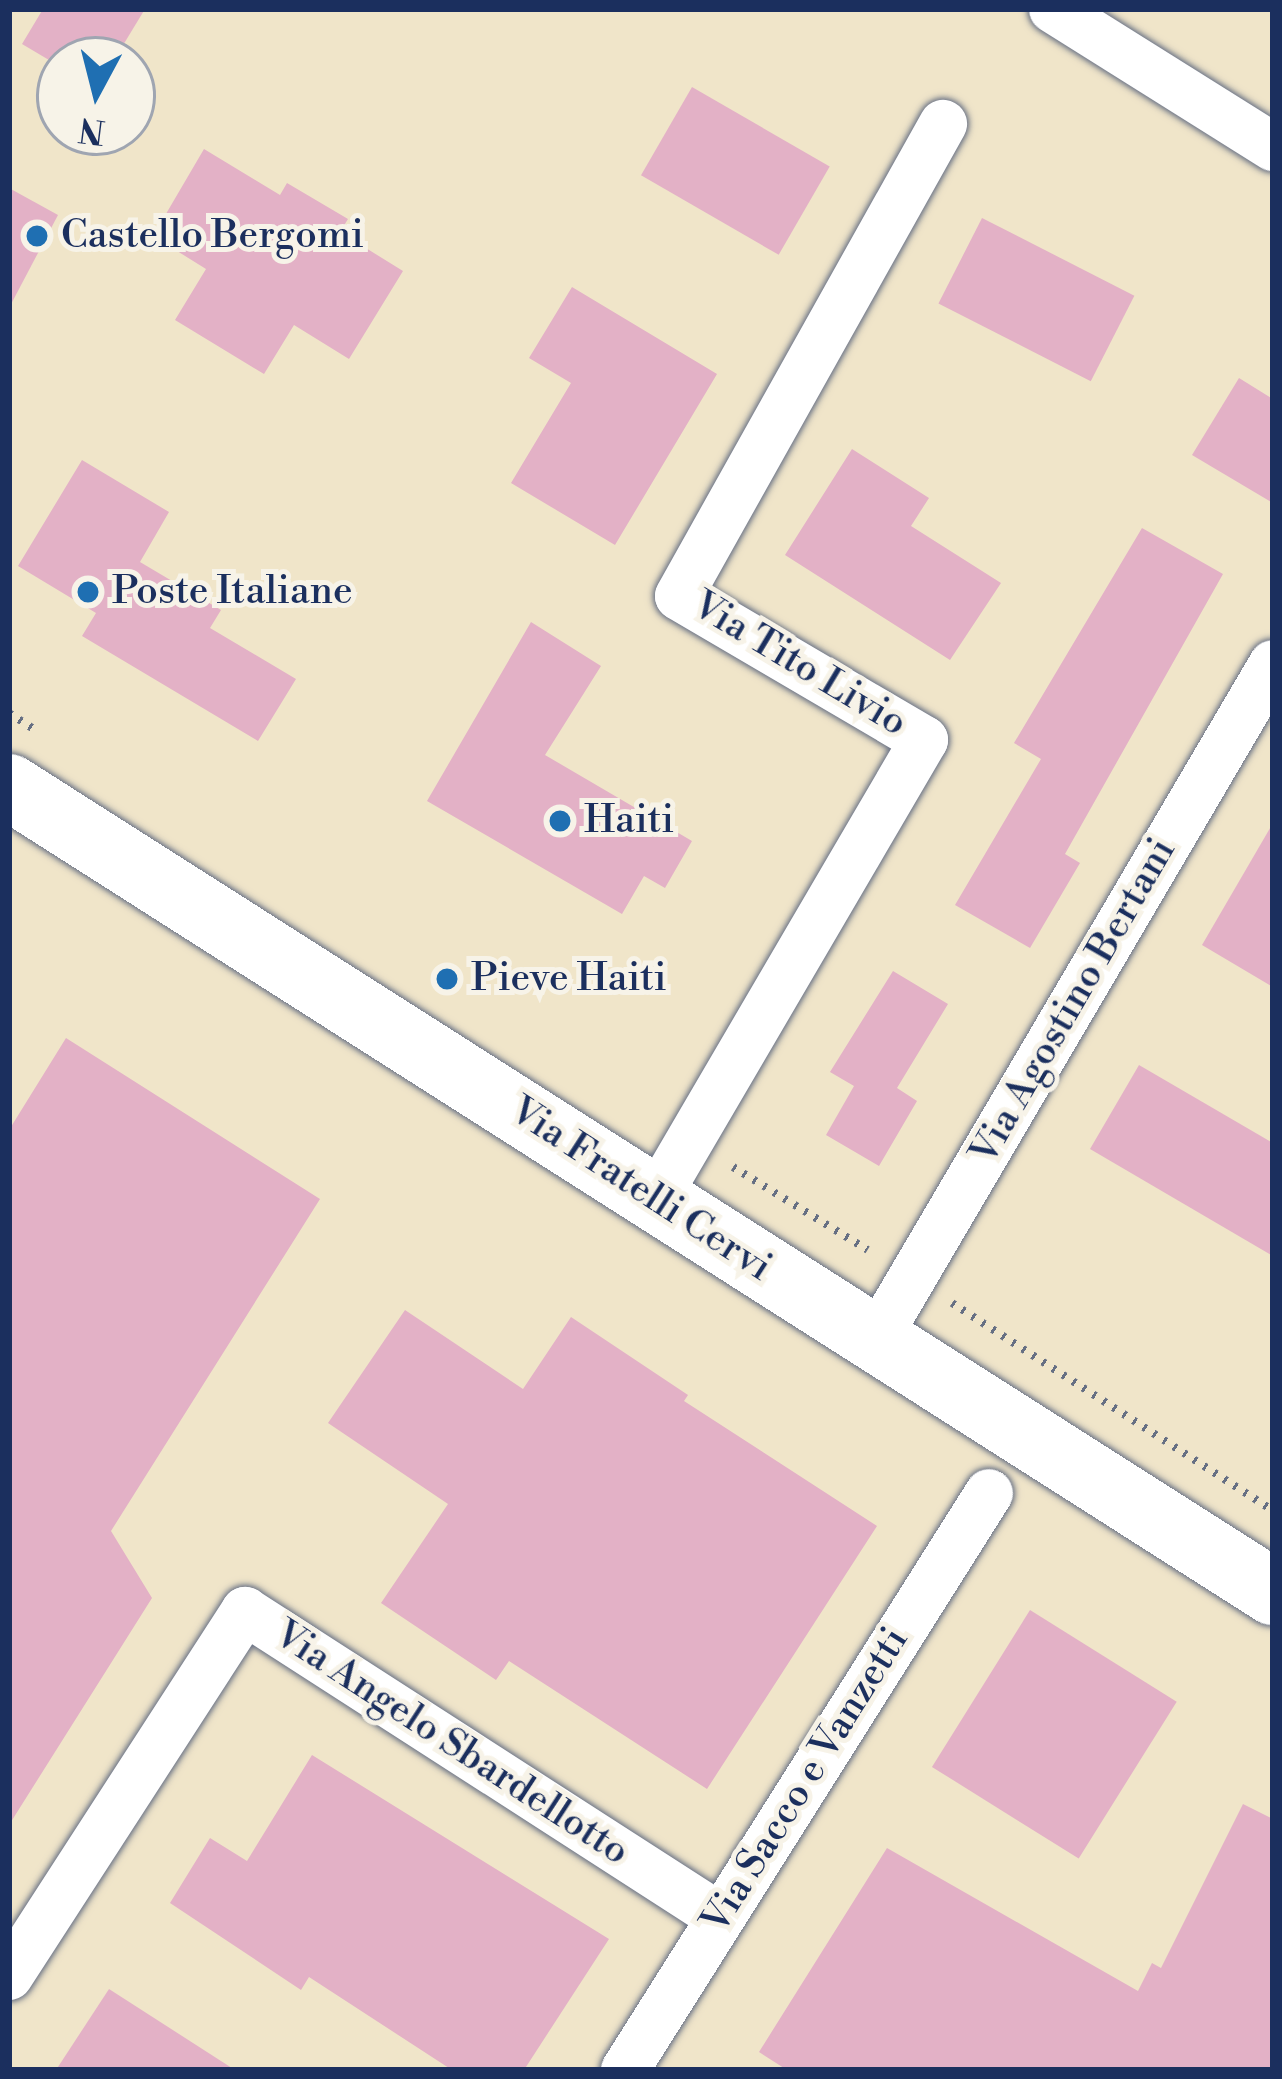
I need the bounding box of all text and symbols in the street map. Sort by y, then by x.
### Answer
north arrow [36,36,156,156]
text: N [76,107,107,151]
place label: Castello Bergomi [61,213,364,259]
marker: Castello Bergomi [24,223,50,249]
place label: Poste Italiane [112,569,353,615]
marker: Poste Italiane [75,579,101,605]
street label: Via Tito Livio [683,583,915,747]
place label: Haiti [584,798,674,844]
marker: Haiti [547,808,573,834]
street label: Via Agostino Bertani [962,831,1186,1173]
place label: Pieve Haiti [471,956,667,1002]
marker: Pieve Haiti [434,966,460,992]
street label: Via Fratelli Cervi [500,1088,780,1292]
street label: Via Angelo Sbardellotto [265,1612,637,1876]
street label: Via Sacco e Vanzetti [693,1619,919,1943]

